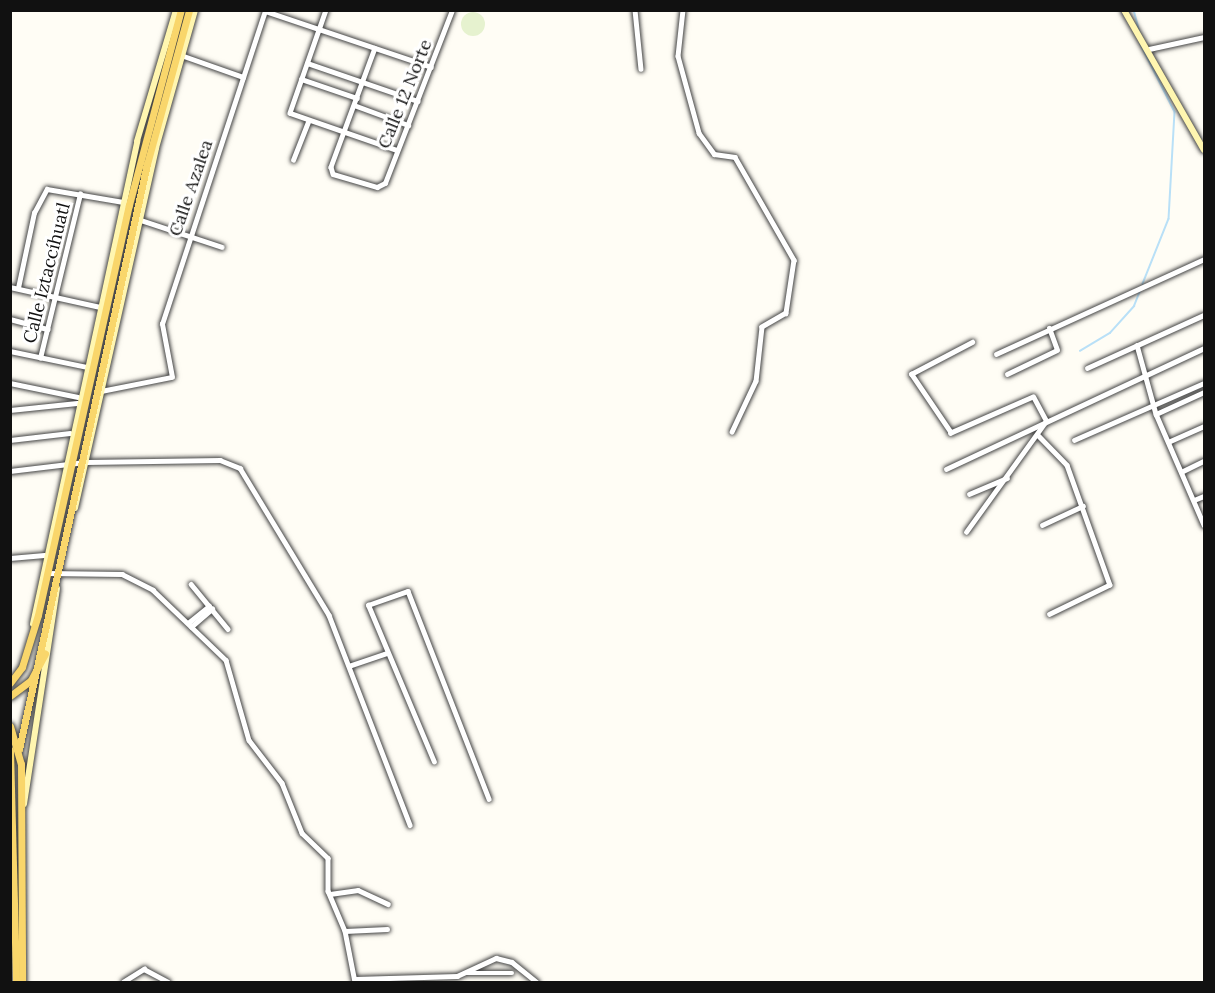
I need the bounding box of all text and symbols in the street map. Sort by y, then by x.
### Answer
street label: Calle 12 Norte [373,36,437,152]
street label: Calle Azalea [164,137,218,239]
street label: Calle Iztaccíhuatl [19,200,75,346]

